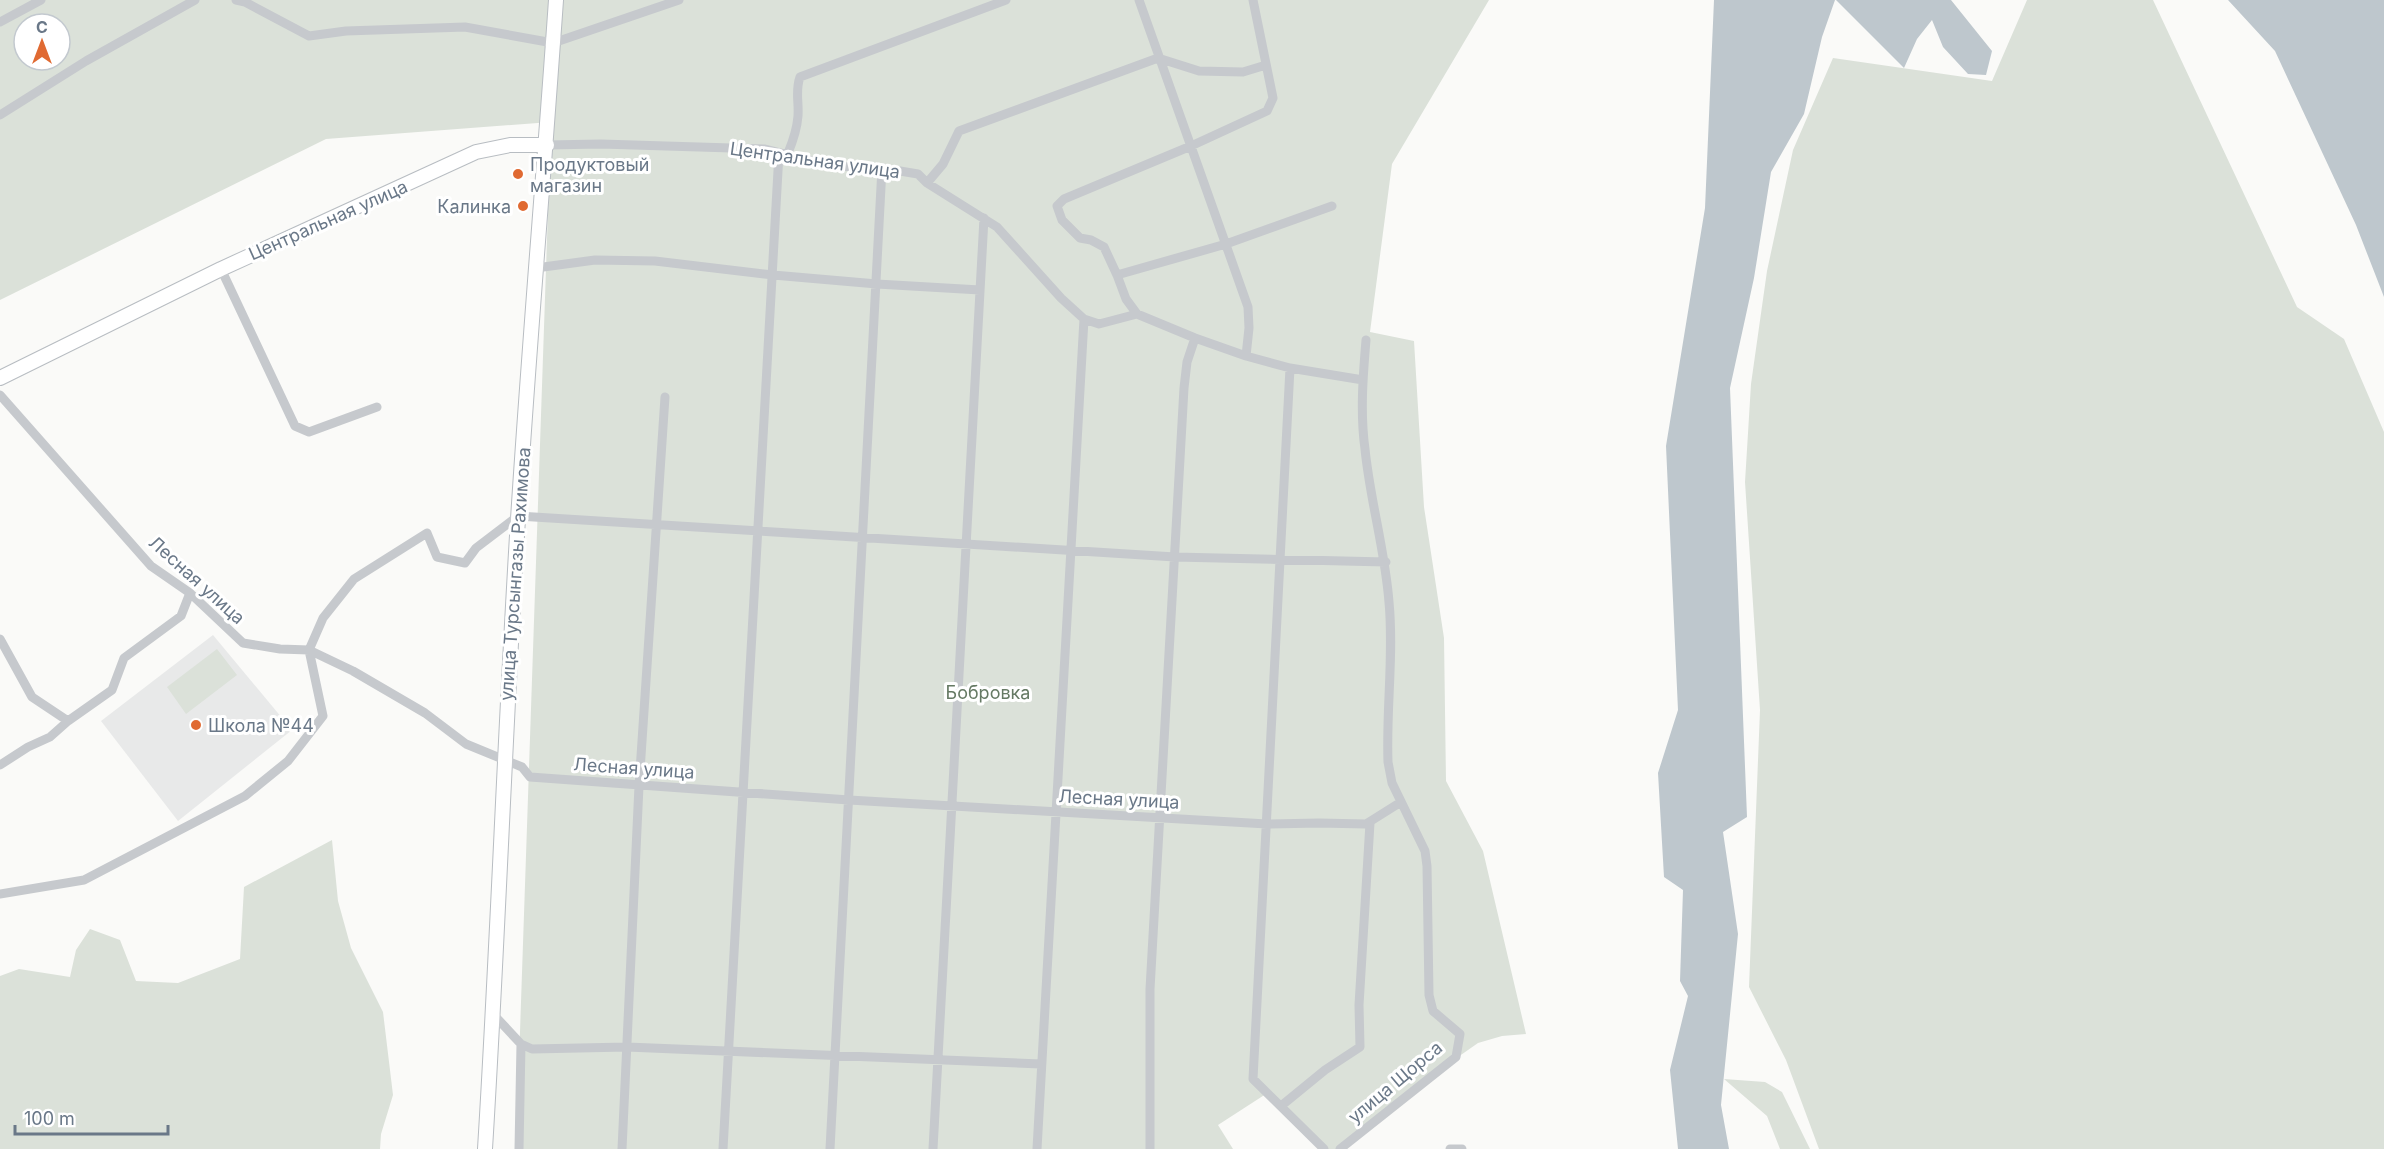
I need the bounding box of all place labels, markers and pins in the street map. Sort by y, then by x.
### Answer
place label: Продуктовый магазин [530,154,649,196]
marker: Продуктовый магазин [511,167,525,181]
place label: Калинка [437,196,511,217]
marker: Калинка [516,199,530,213]
place label: Школа №44 [208,715,314,736]
marker: Школа №44 [189,718,203,732]

